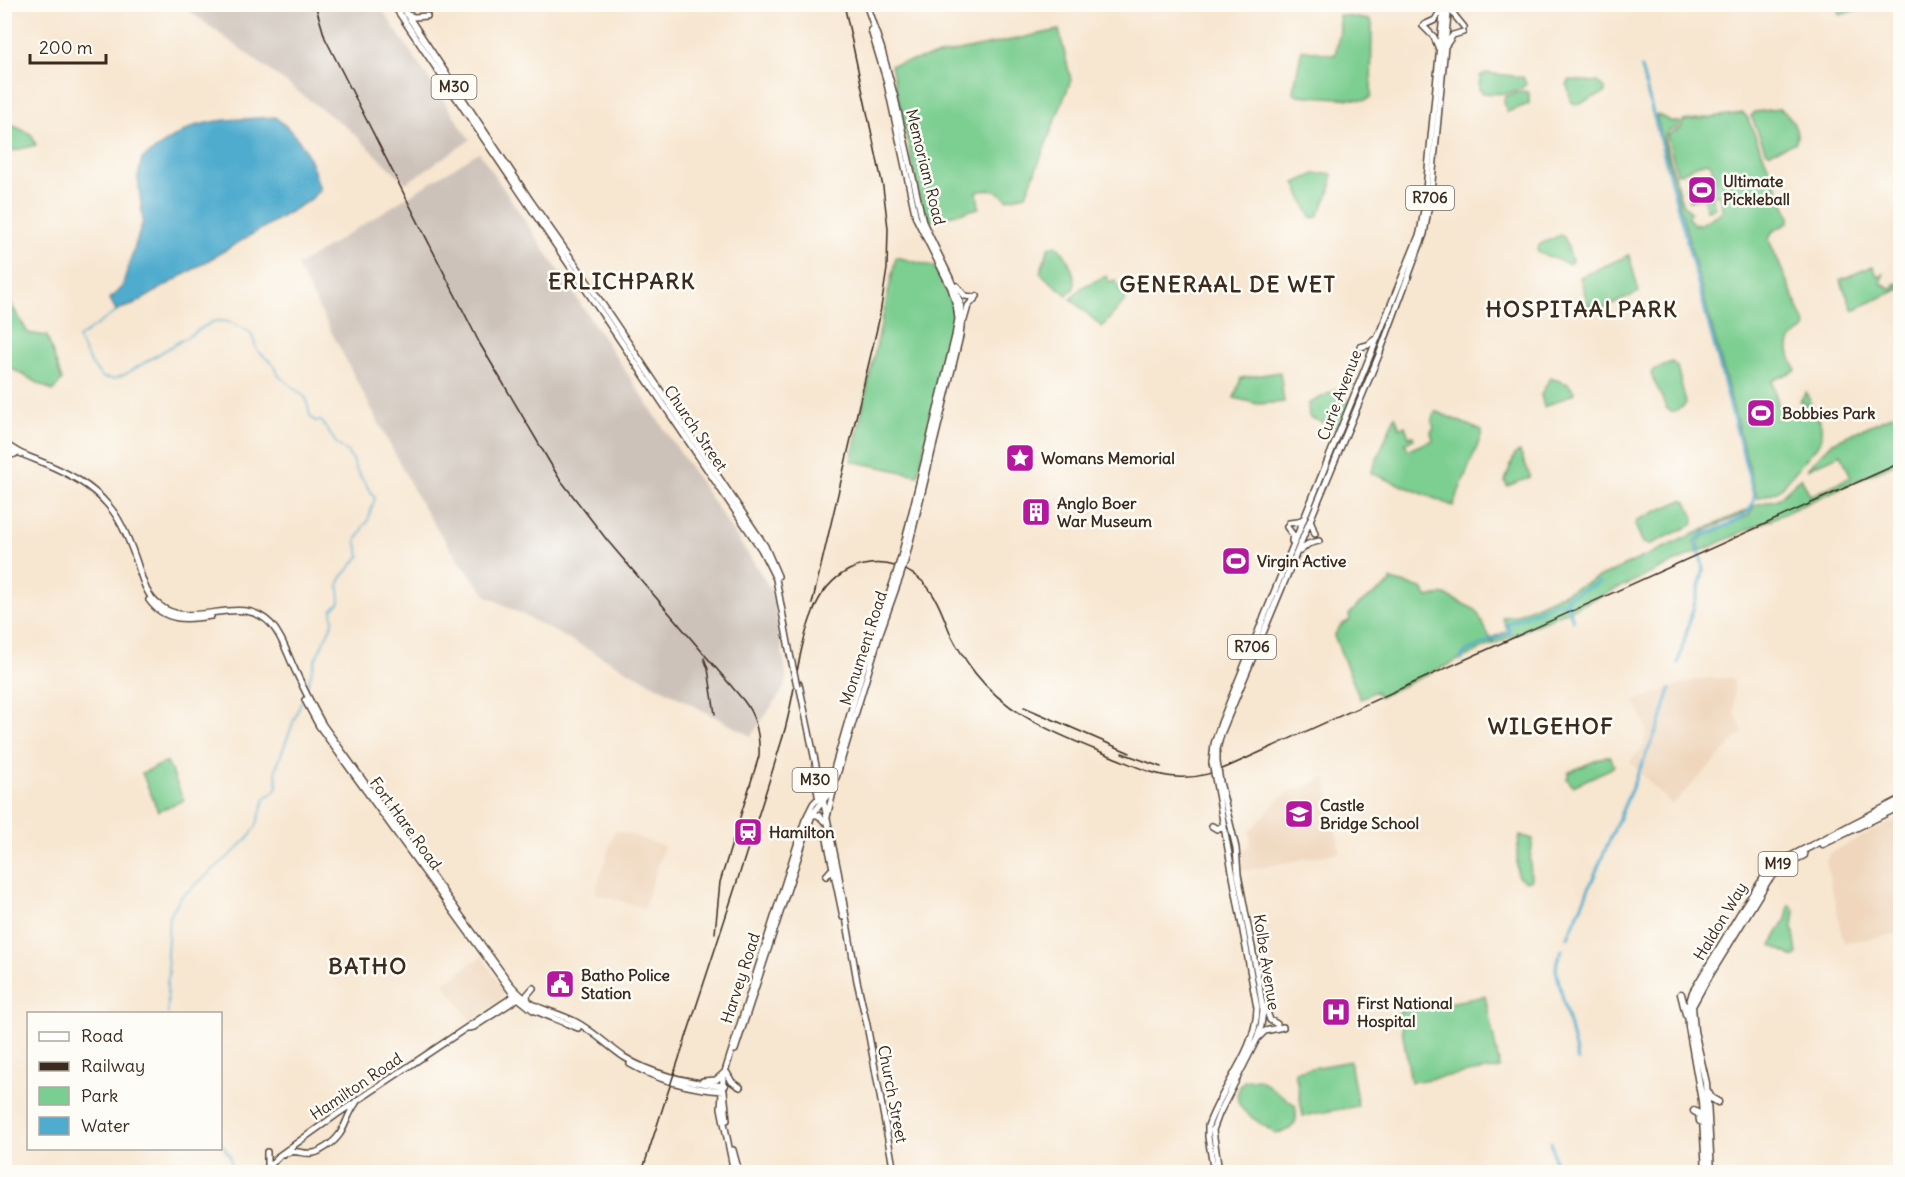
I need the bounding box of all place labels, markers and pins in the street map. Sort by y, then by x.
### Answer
place label: Ultimate Pickleball [1723,171,1790,209]
sports icon: Ultimate Pickleball [1686,174,1718,206]
sports icon: Bobbies Park [1745,397,1777,429]
place label: Bobbies Park [1782,403,1876,423]
place icon: Womans Memorial [1004,442,1036,474]
place label: Womans Memorial [1041,448,1175,468]
place label: Anglo Boer War Museum [1057,493,1152,531]
building icon: Anglo Boer War Museum [1020,496,1052,528]
sports icon: Virgin Active [1220,545,1252,577]
place label: Virgin Active [1257,551,1347,572]
place label: Castle Bridge School [1320,795,1419,834]
school or university icon: Castle Bridge School [1283,798,1315,830]
station icon: Hamilton [732,816,764,848]
place label: Hamilton [769,822,834,842]
place label: Batho Police Station [581,965,670,1003]
public building icon: Batho Police Station [544,968,576,1000]
place label: First National Hospital [1357,993,1453,1032]
hospital icon: First National Hospital [1320,996,1352,1028]

